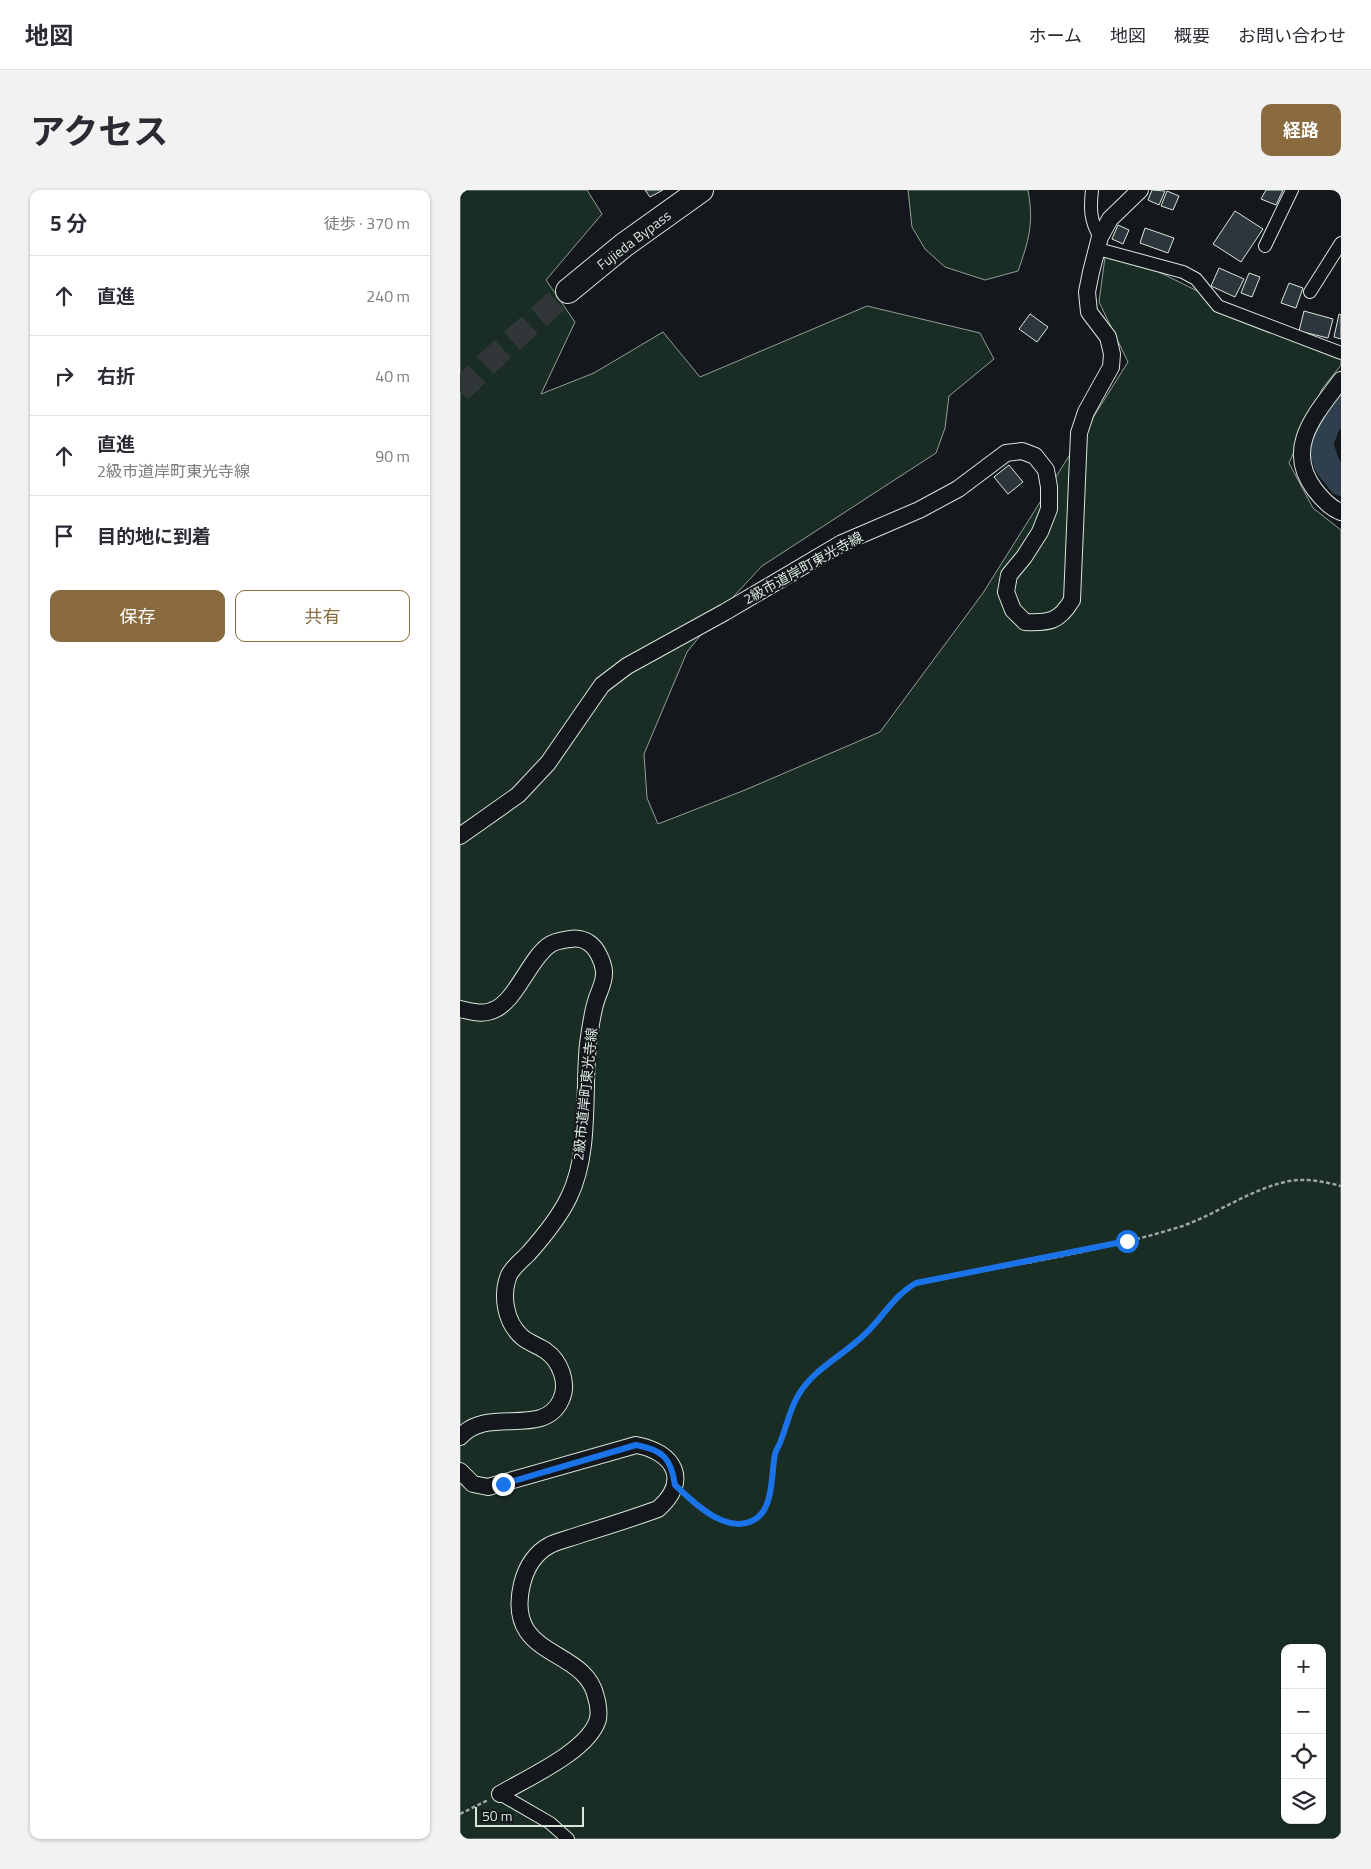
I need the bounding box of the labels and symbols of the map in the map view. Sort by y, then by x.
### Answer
street label: Fujieda Bypass [592,205,675,274]
street label: 2級市道岸町東光寺線 [739,526,866,609]
street label: 2級市道岸町東光寺線 [567,1026,602,1162]
route start [1116,1230,1139,1253]
route end [492,1473,515,1496]
scale bar [475,1804,584,1827]

